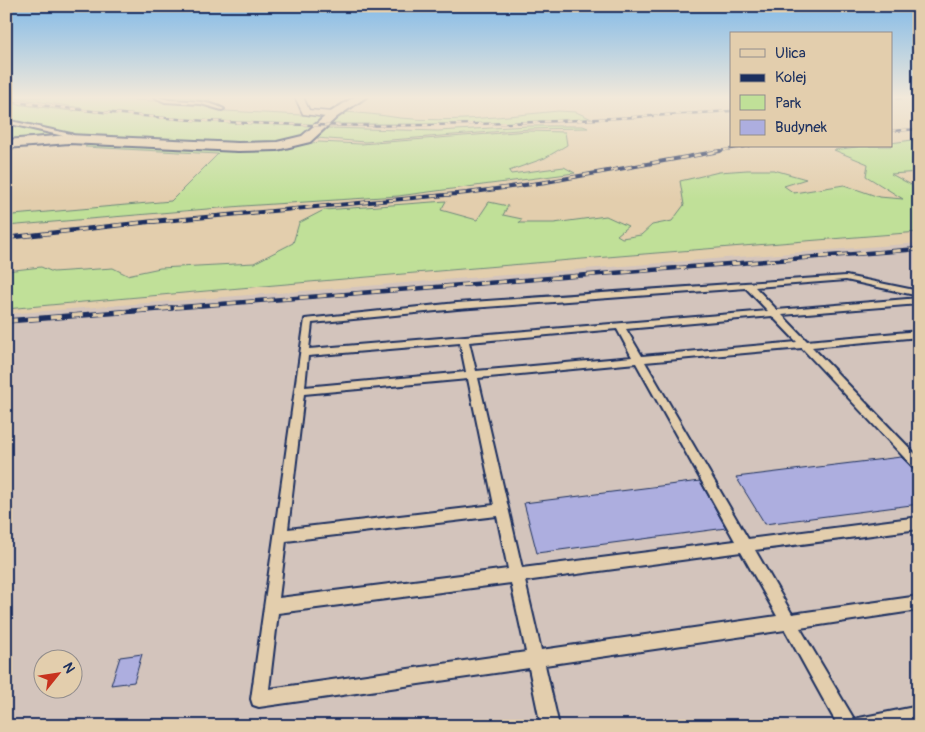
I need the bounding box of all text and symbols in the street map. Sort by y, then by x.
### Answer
legend [730,32,892,148]
text: Ulica [775,44,806,63]
text: Kolej [775,68,807,87]
text: Park [775,94,802,113]
text: Budynek [775,118,828,137]
north arrow [32,650,82,700]
text: N [59,659,79,676]

